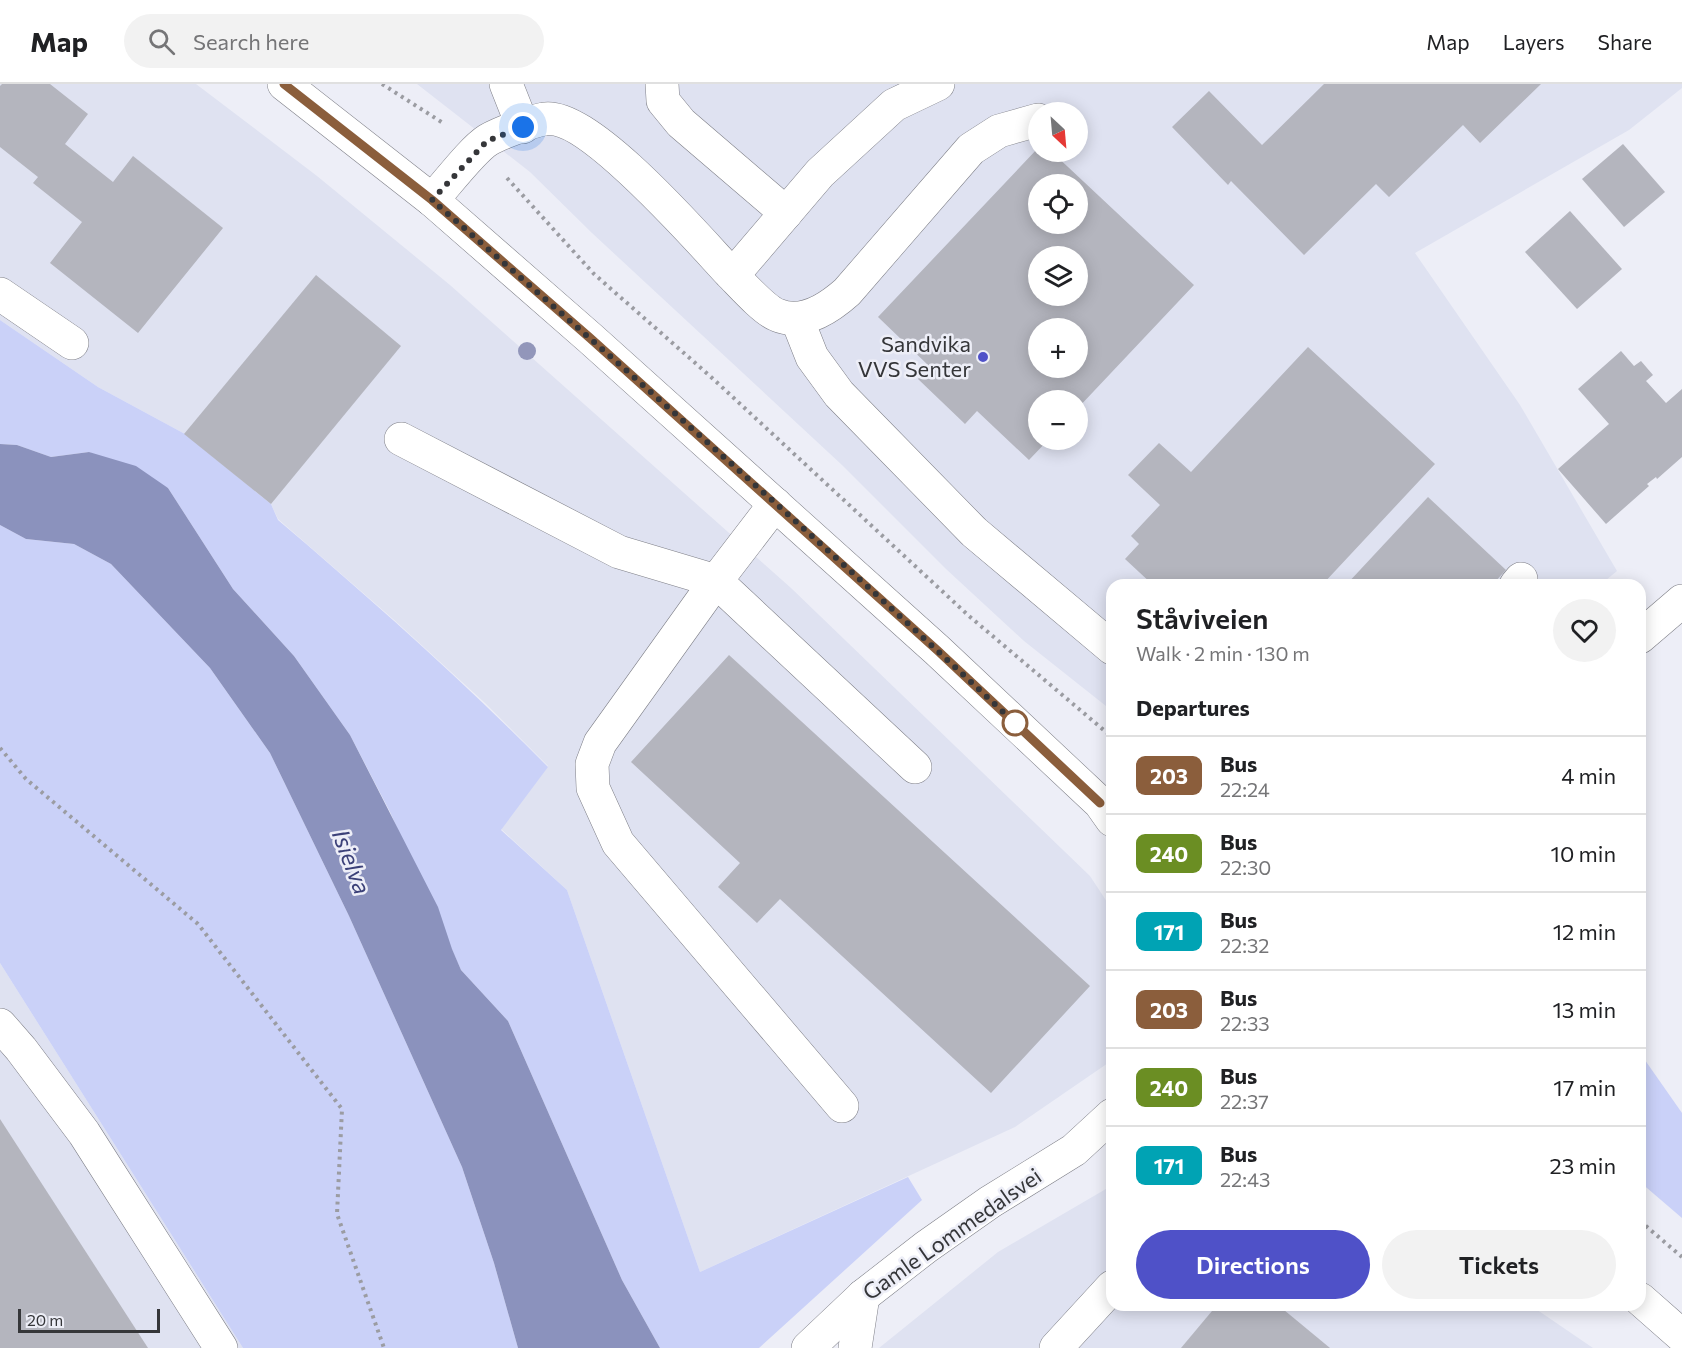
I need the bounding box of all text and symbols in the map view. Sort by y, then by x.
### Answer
search box [124,14,544,68]
text: Map [30,24,88,58]
icon: search [145,25,178,58]
text: Search here [193,28,309,55]
text: Map [1426,29,1470,54]
text: Layers [1503,29,1565,54]
text: Share [1598,29,1652,54]
north arrow [1028,102,1088,162]
map controls [1028,102,1088,450]
your location [508,112,538,142]
button: locate [1028,174,1088,234]
button: layers [1028,246,1088,306]
button: + [1028,318,1088,378]
place label: Sandvika VVS Senter [858,330,971,382]
marker: Sandvika VVS Senter [976,350,990,364]
button: − [1028,390,1088,450]
button: heart [1553,599,1616,662]
text: Ståviveien [1136,601,1268,635]
text: Walk · 2 min · 130 m [1136,641,1310,665]
text: Departures [1136,694,1250,721]
unlabelled marker [1002,710,1028,736]
text: Bus [1220,750,1257,777]
text: 4 min [1561,762,1616,789]
text: 203 [1150,763,1188,788]
text: 22:24 [1220,777,1270,801]
water label: Isielva [327,825,378,898]
text: Bus [1220,828,1257,855]
text: 10 min [1551,840,1616,867]
text: 240 [1150,841,1188,866]
text: 22:30 [1220,855,1271,879]
text: Bus [1220,906,1257,933]
text: 12 min [1553,918,1616,945]
text: 171 [1154,919,1184,944]
text: 22:32 [1220,933,1269,957]
text: Bus [1220,984,1257,1011]
text: 13 min [1552,996,1616,1023]
text: 203 [1150,997,1188,1022]
text: 22:33 [1220,1011,1270,1035]
text: Bus [1220,1062,1257,1089]
text: 17 min [1553,1074,1616,1101]
text: 240 [1150,1075,1188,1100]
text: 22:37 [1220,1089,1269,1113]
text: Bus [1220,1140,1257,1167]
text: 23 min [1550,1152,1616,1179]
text: 171 [1154,1153,1184,1178]
street label: Gamle Lommedalsvei [857,1162,1046,1305]
text: 22:43 [1220,1167,1270,1191]
button: Directions [1136,1230,1370,1299]
button: Tickets [1382,1230,1616,1299]
scale bar [18,1306,160,1334]
text: 20 m [27,1310,63,1329]

